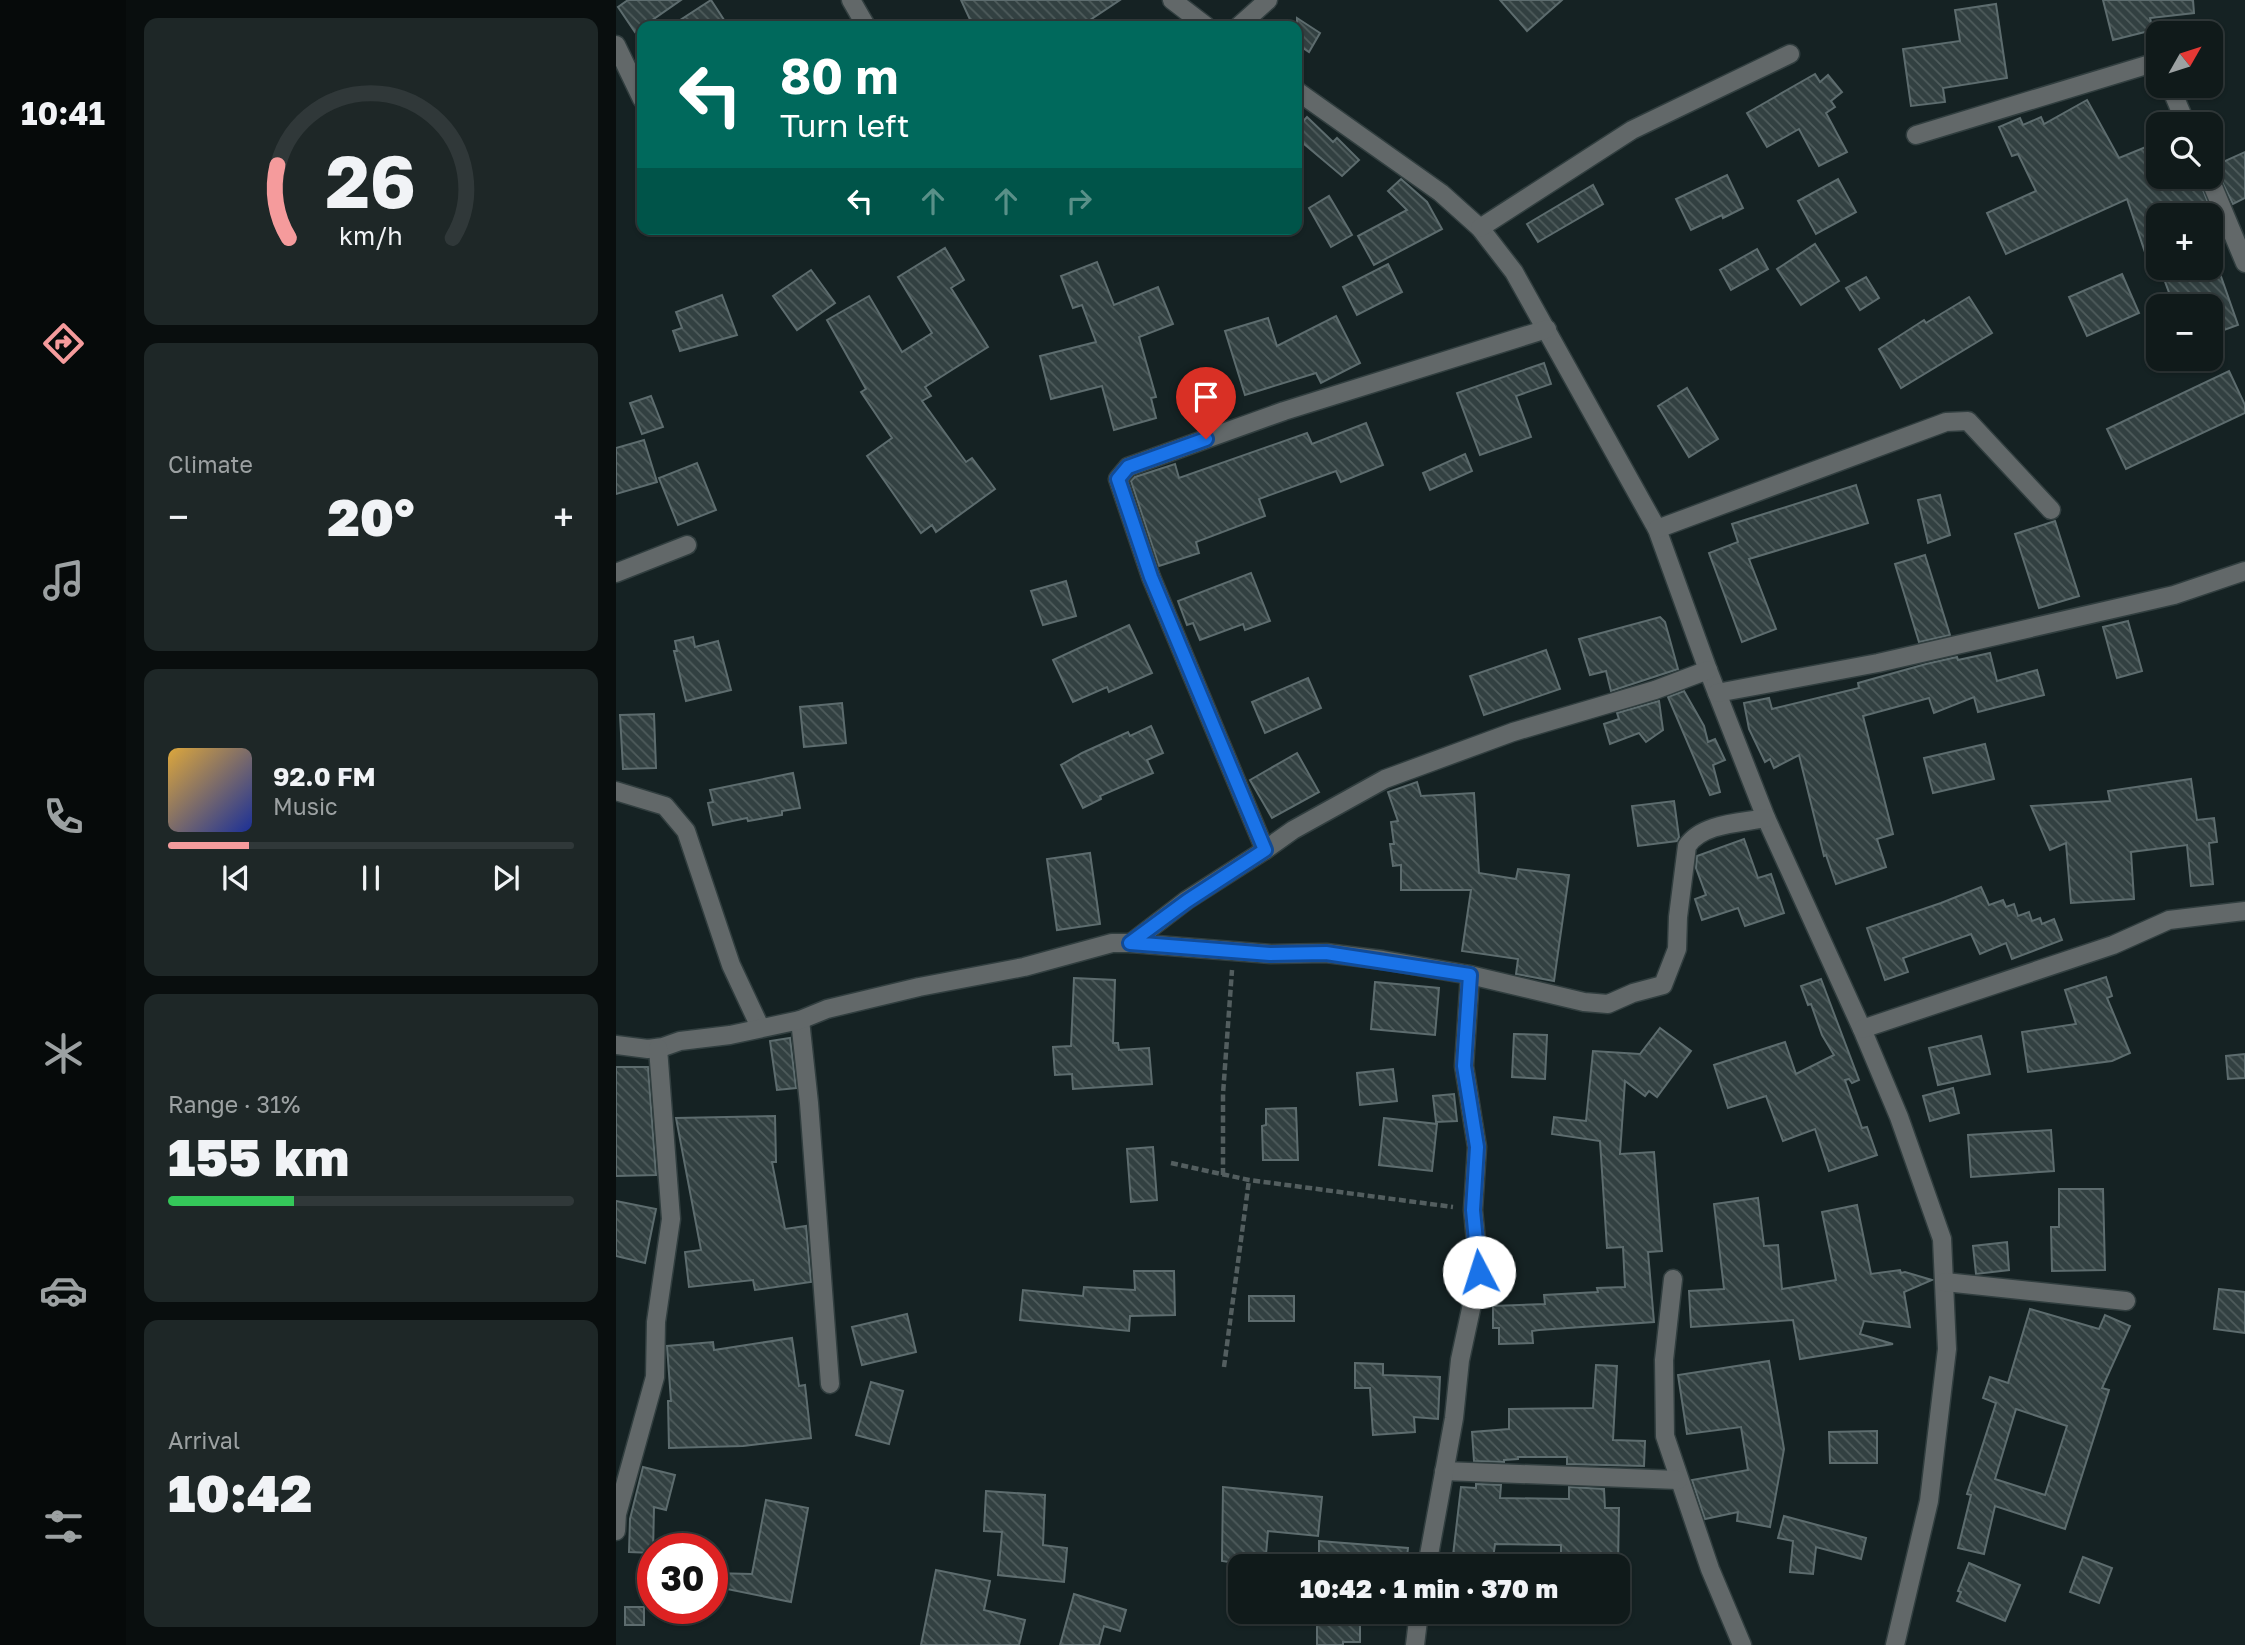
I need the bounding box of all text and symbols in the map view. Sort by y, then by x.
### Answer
north arrow [2146,21,2222,98]
map controls [2146,21,2223,371]
text: 80 m [780,46,898,105]
icon: left [665,49,756,140]
text: 10:41 [21,94,105,132]
text: Turn left [780,106,909,144]
button: search [2146,112,2223,189]
text: 26 [326,137,416,224]
icon: left [841,182,879,220]
icon: ahead [914,182,952,220]
icon: ahead [987,182,1025,220]
icon: right [1060,182,1098,220]
button: + [2146,203,2223,280]
text: km/h [339,220,403,251]
button: − [2146,294,2223,371]
icon: directions [39,319,88,368]
pin [1176,367,1236,439]
icon: arrive [1187,378,1225,416]
text: Climate [168,450,253,478]
text: 20° [328,485,414,547]
text: − [168,494,189,539]
text: + [553,494,574,539]
icon: music [39,556,88,605]
text: 92.0 FM [273,761,376,792]
icon: phone [39,792,88,841]
text: Music [273,792,338,820]
icon: previous [217,859,255,897]
icon: pause [352,859,390,897]
icon: next [487,859,525,897]
icon: climate [39,1029,88,1078]
text: Range · 31% [168,1090,300,1118]
text: 155 km [168,1125,349,1187]
position arrow [1442,1235,1516,1309]
icon: car [39,1266,88,1315]
text: Arrival [168,1426,240,1454]
text: 10:42 [168,1461,312,1523]
icon: filters [39,1502,88,1551]
speed limit sign: 30 [637,1533,728,1624]
text: 10:42 · 1 min · 370 m [1300,1573,1558,1604]

